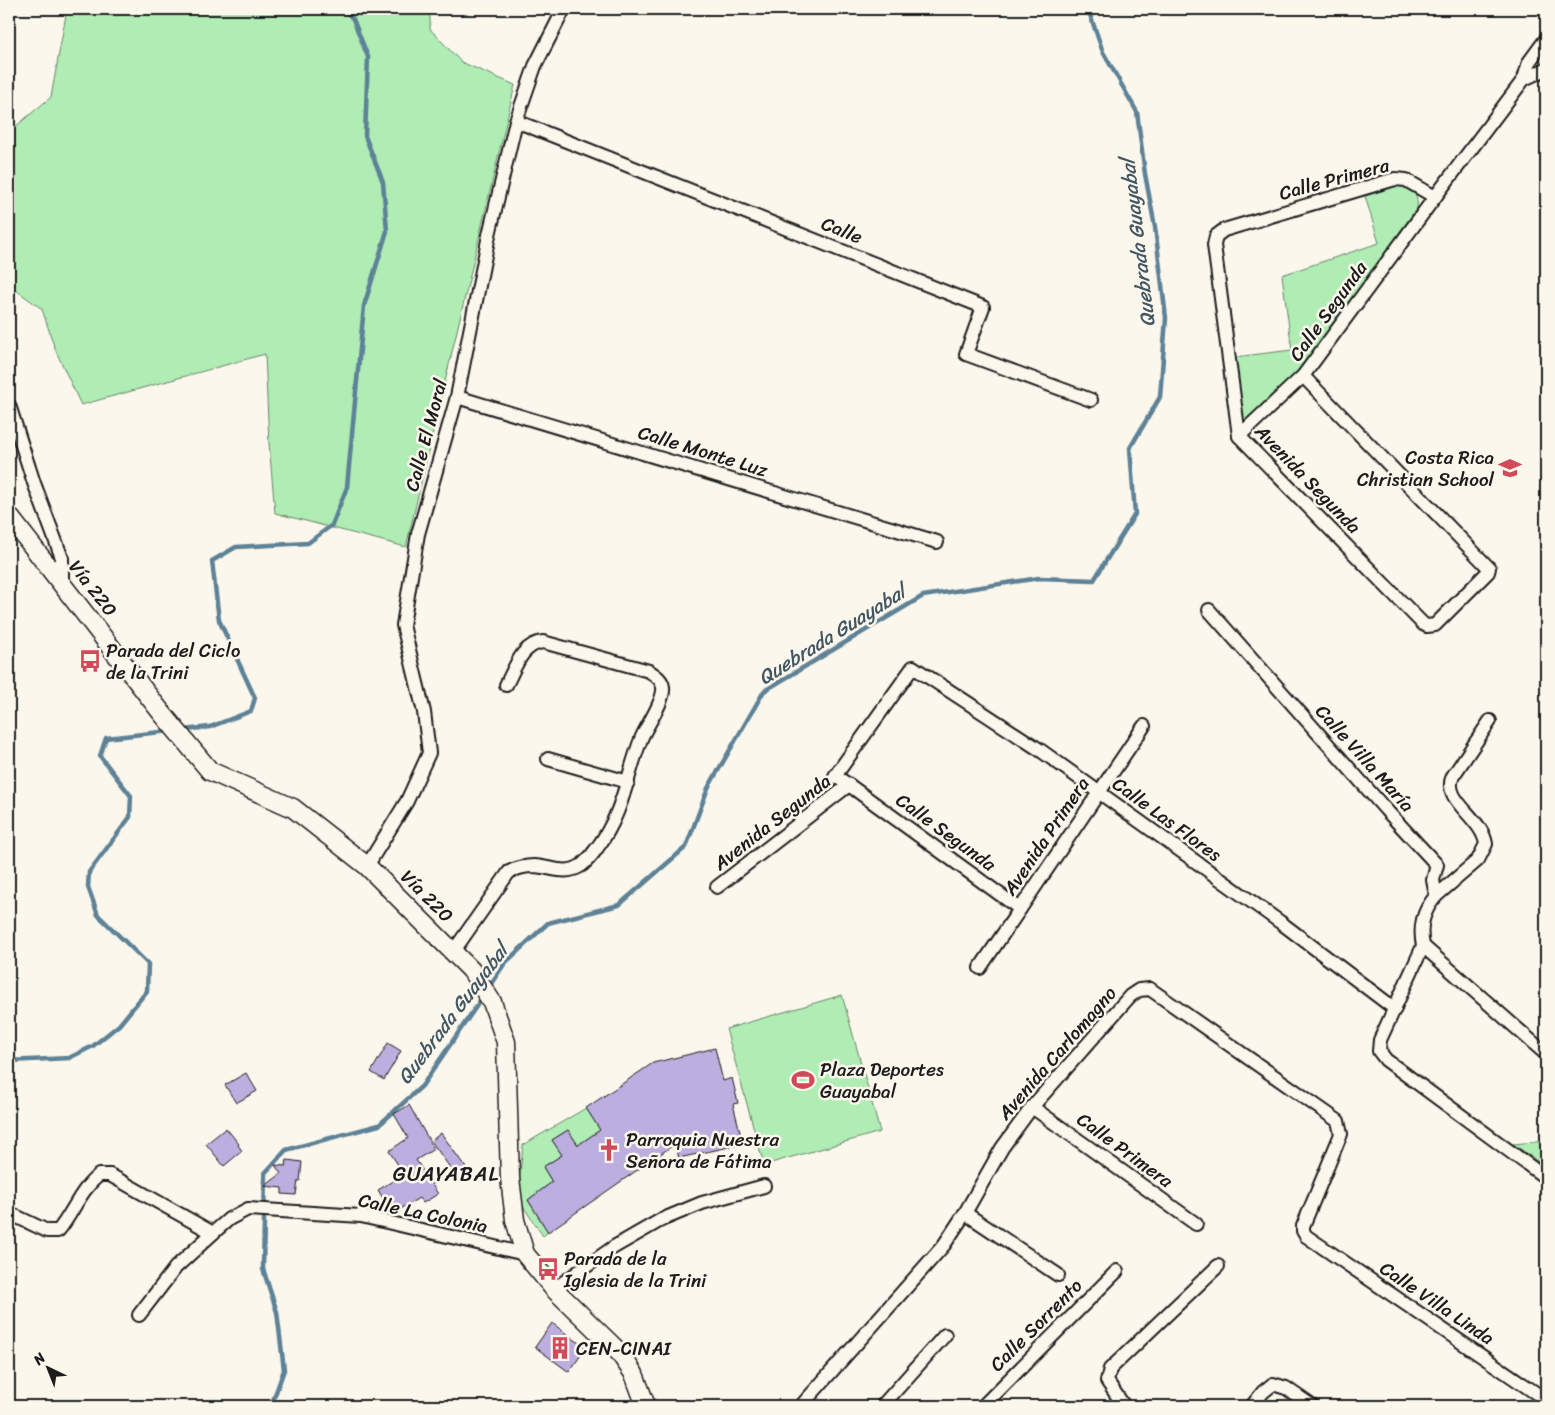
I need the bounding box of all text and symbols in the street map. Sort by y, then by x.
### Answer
street label: Calle Primera [1275,148,1393,210]
water label: Quebrada Guayabal [1110,153,1166,329]
street label: Calle [816,207,868,253]
street label: Calle Segunda [1280,253,1376,368]
street label: Calle El Moral [395,374,457,495]
street label: Calle Monte Luz [634,416,773,487]
street label: Avenida Segunda [1246,416,1370,542]
place label: Costa Rica Christian School [1357,441,1495,496]
school or university icon: Costa Rica Christian School [1497,455,1523,481]
street label: Vía 220 [60,552,126,624]
water label: Quebrada Guayabal [751,573,917,695]
place label: Parada del Ciclo de la Trini [106,634,240,689]
bus stop icon: Parada del Ciclo de la Trini [77,648,103,674]
street label: Calle Villa María [1307,696,1423,820]
street label: Avenida Segunda [705,765,839,879]
street label: Calle Las Flores [1105,768,1229,870]
street label: Avenida Primera [993,769,1098,903]
street label: Calle Segunda [889,784,1004,880]
street label: Vía 220 [392,861,462,931]
water label: Quebrada Guayabal [388,933,520,1092]
street label: Avenida Carlomagno [988,978,1125,1128]
place label: Plaza Deportes Guayabal [820,1053,944,1108]
sports icon: Plaza Deportes Guayabal [790,1067,816,1093]
street label: Calle Primera [1070,1103,1181,1197]
place label: Parroquia Nuestra Señora de Fátima [626,1123,779,1178]
church icon: Parroquia Nuestra Señora de Fátima [596,1137,622,1163]
district label: GUAYABAL [393,1155,499,1193]
street label: Calle La Colonia [355,1183,491,1243]
place label: Parada de la Iglesia de la Trini [563,1242,707,1297]
street label: Calle Villa Linda [1373,1252,1502,1354]
bus stop icon: Parada de la Iglesia de la Trini [535,1256,561,1282]
street label: Calle Sorrento [981,1270,1091,1380]
place label: CEN-CINAI [576,1332,672,1365]
building icon: CEN-CINAI [547,1335,573,1361]
north arrow [22,1342,72,1392]
text: N [27,1346,52,1372]

